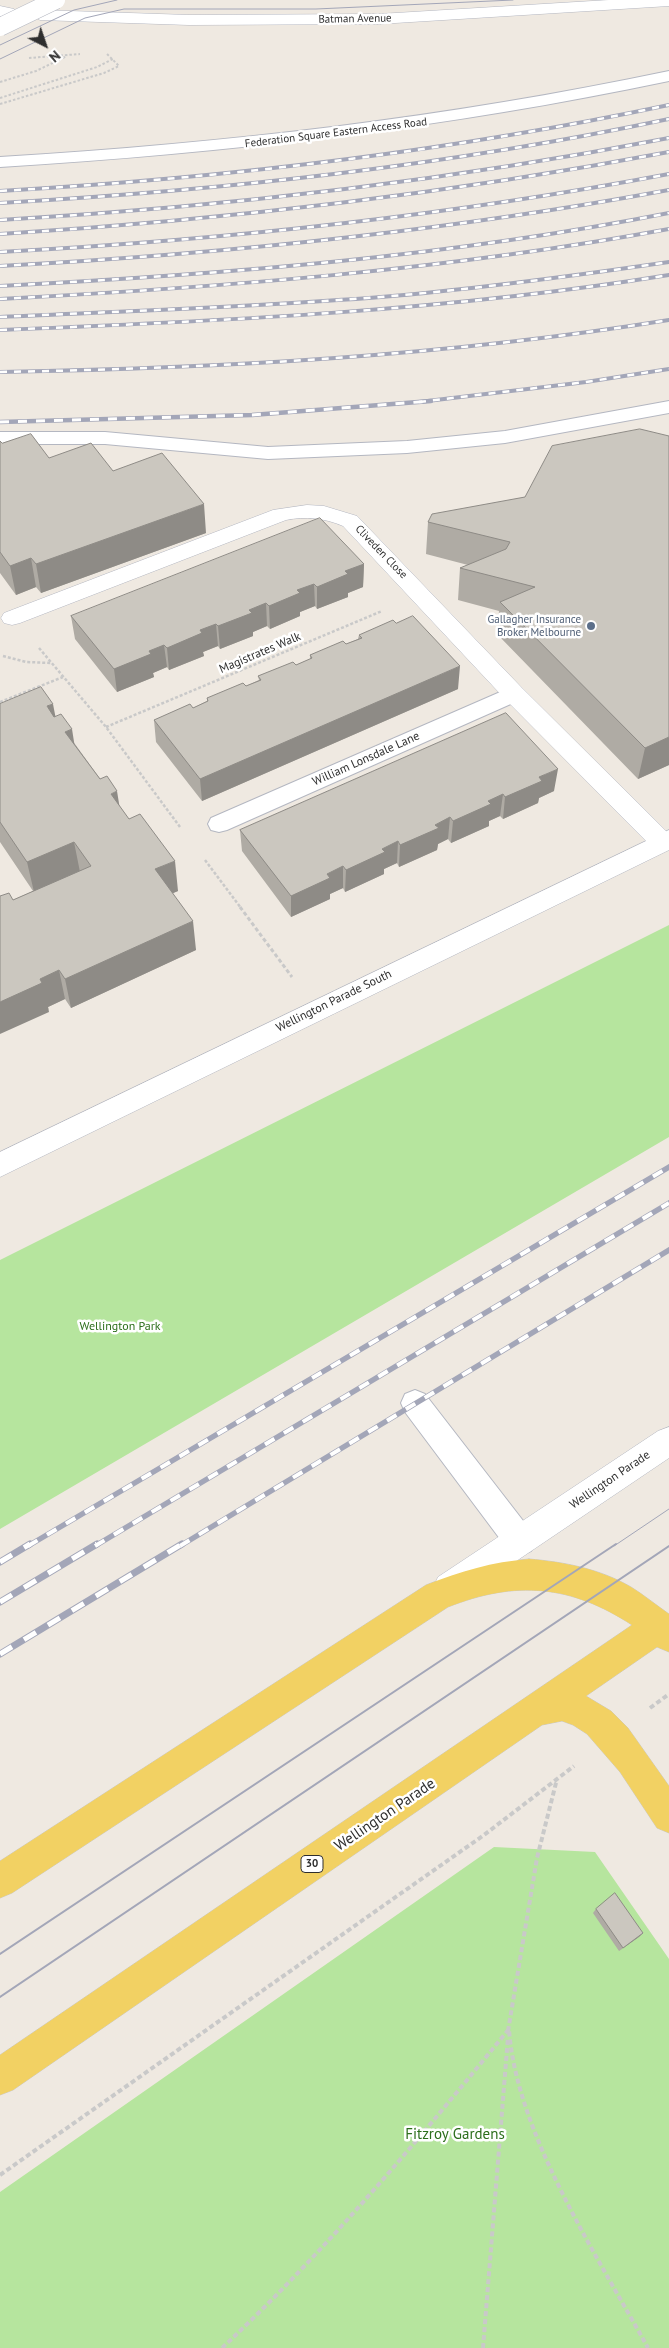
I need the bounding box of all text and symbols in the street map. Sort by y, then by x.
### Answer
street label: Batman Avenue [318,12,392,26]
north arrow [20,20,70,70]
text: N [45,47,64,66]
street label: Federation Square Eastern Access Road [244,115,428,151]
street label: Cliveden Close [352,522,410,582]
place label: Gallagher Insurance Broker Melbourne [487,613,581,639]
marker: Gallagher Insurance Broker Melbourne [585,620,597,632]
street label: Magistrates Walk [217,629,303,677]
street label: William Lonsdale Lane [310,729,422,789]
street label: Wellington Parade South [274,967,394,1035]
park label: Wellington Park [80,1320,160,1334]
street label: Wellington Parade [567,1448,653,1512]
street label: Wellington Parade [331,1775,439,1855]
road number: 30 [301,1856,323,1872]
park label: Fitzroy Gardens [405,2126,505,2144]

